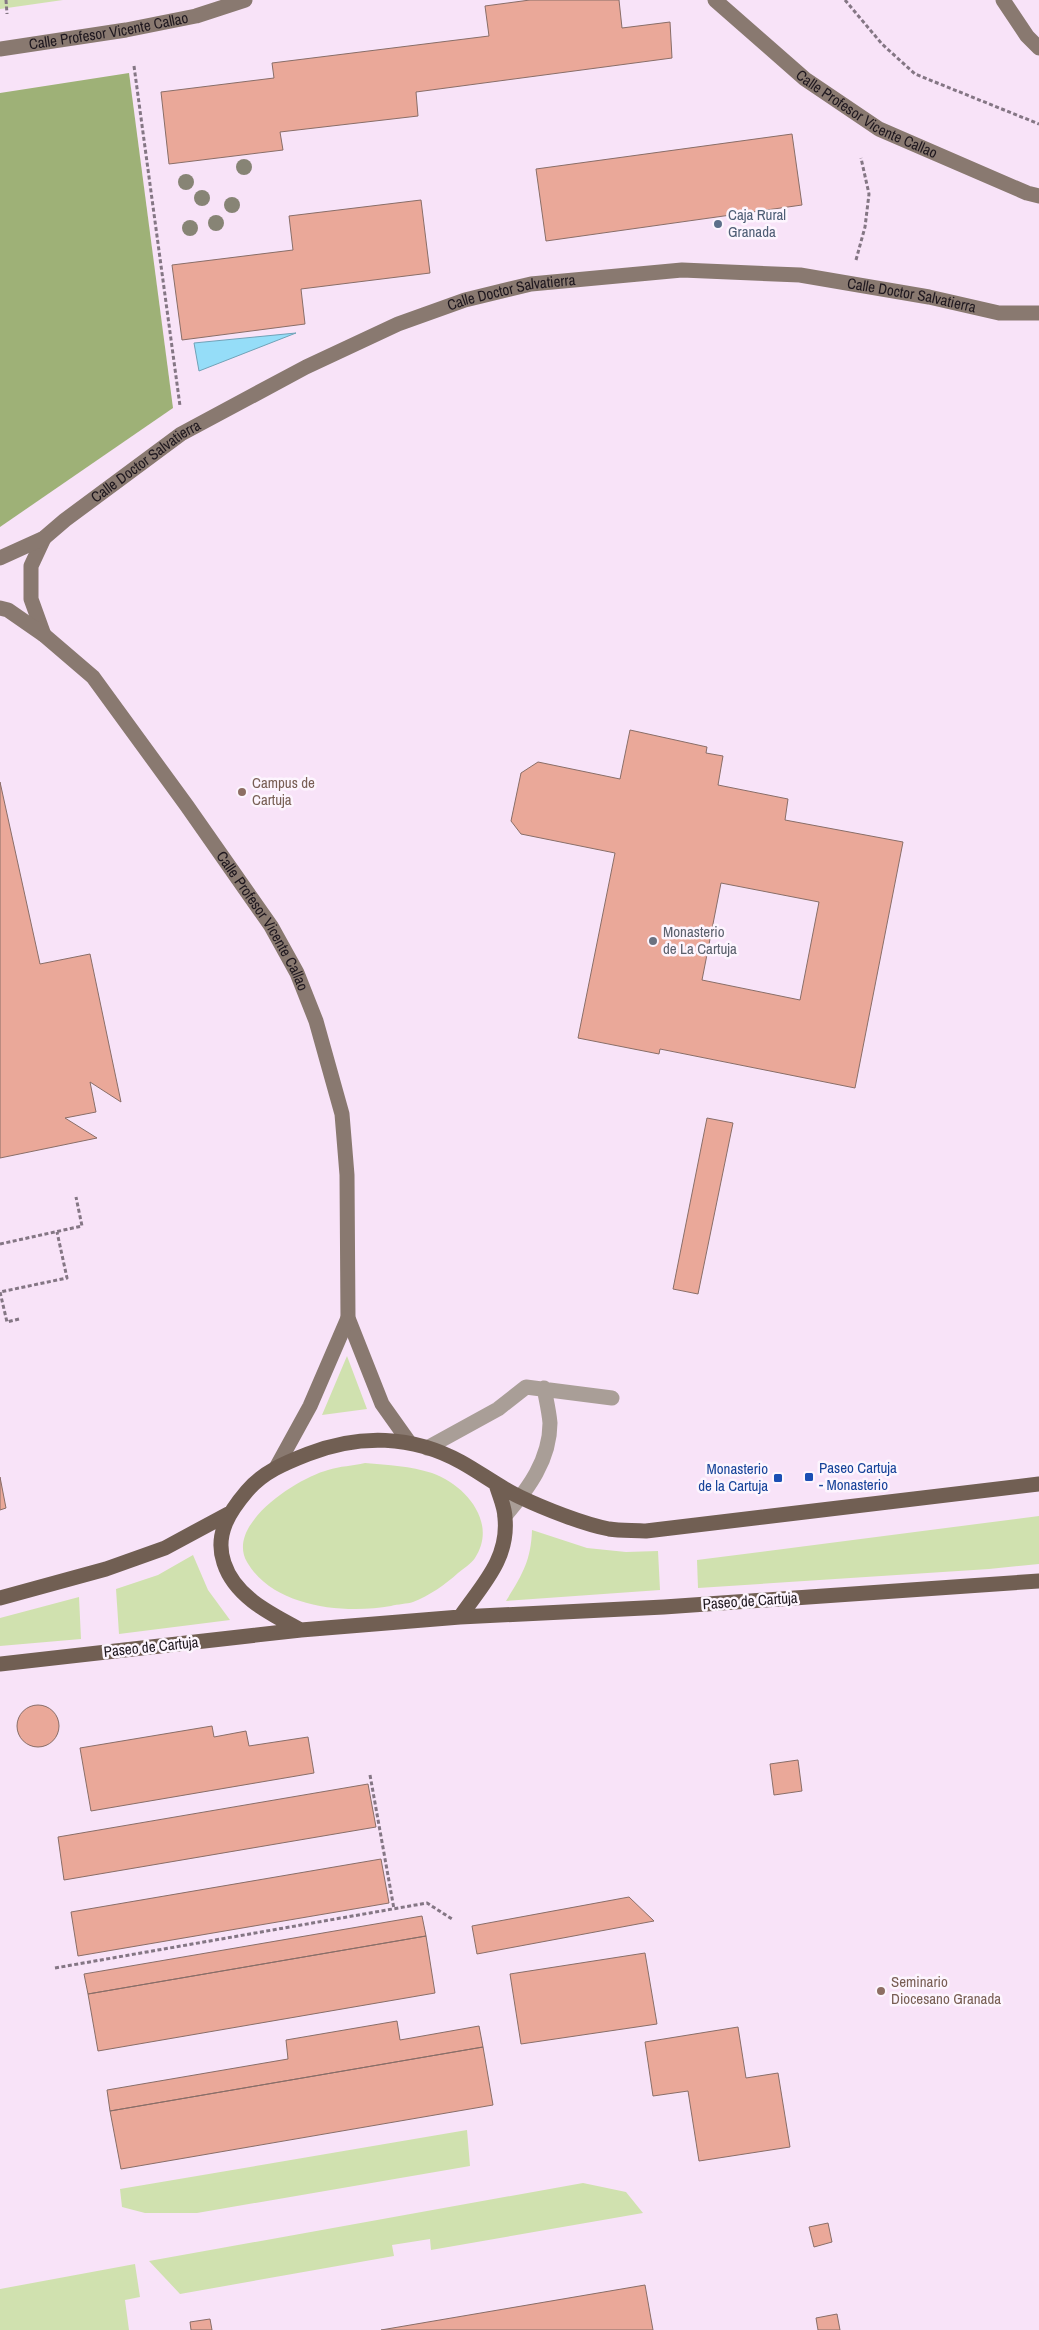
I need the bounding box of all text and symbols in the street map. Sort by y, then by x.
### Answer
street label: Calle Profesor Vicente Callao [27,7,190,55]
street label: Calle Profesor Vicente Callao [791,65,941,163]
place label: Caja Rural Granada [728,204,786,242]
marker: Caja Rural Granada [712,218,724,230]
street label: Calle Doctor Salvatierra [444,269,576,316]
street label: Calle Doctor Salvatierra [846,272,978,317]
street label: Calle Doctor Salvatierra [86,414,204,507]
place label: Campus de Cartuja [252,772,315,810]
marker: Campus de Cartuja [236,786,248,798]
street label: Calle Profesor Vicente Callao [212,846,314,994]
place label: Monasterio de La Cartuja [663,921,737,959]
marker: Monasterio de La Cartuja [647,935,659,947]
place label: Paseo Cartuja - Monasterio [819,1457,897,1495]
place label: Monasterio de la Cartuja [698,1458,768,1496]
marker: Paseo Cartuja - Monasterio [803,1471,815,1483]
marker: Monasterio de la Cartuja [772,1472,784,1484]
street label: Paseo de Cartuja [702,1587,798,1614]
street label: Paseo de Cartuja [103,1631,199,1662]
place label: Seminario Diocesano Granada [891,1971,1001,2009]
marker: Seminario Diocesano Granada [875,1985,887,1997]

